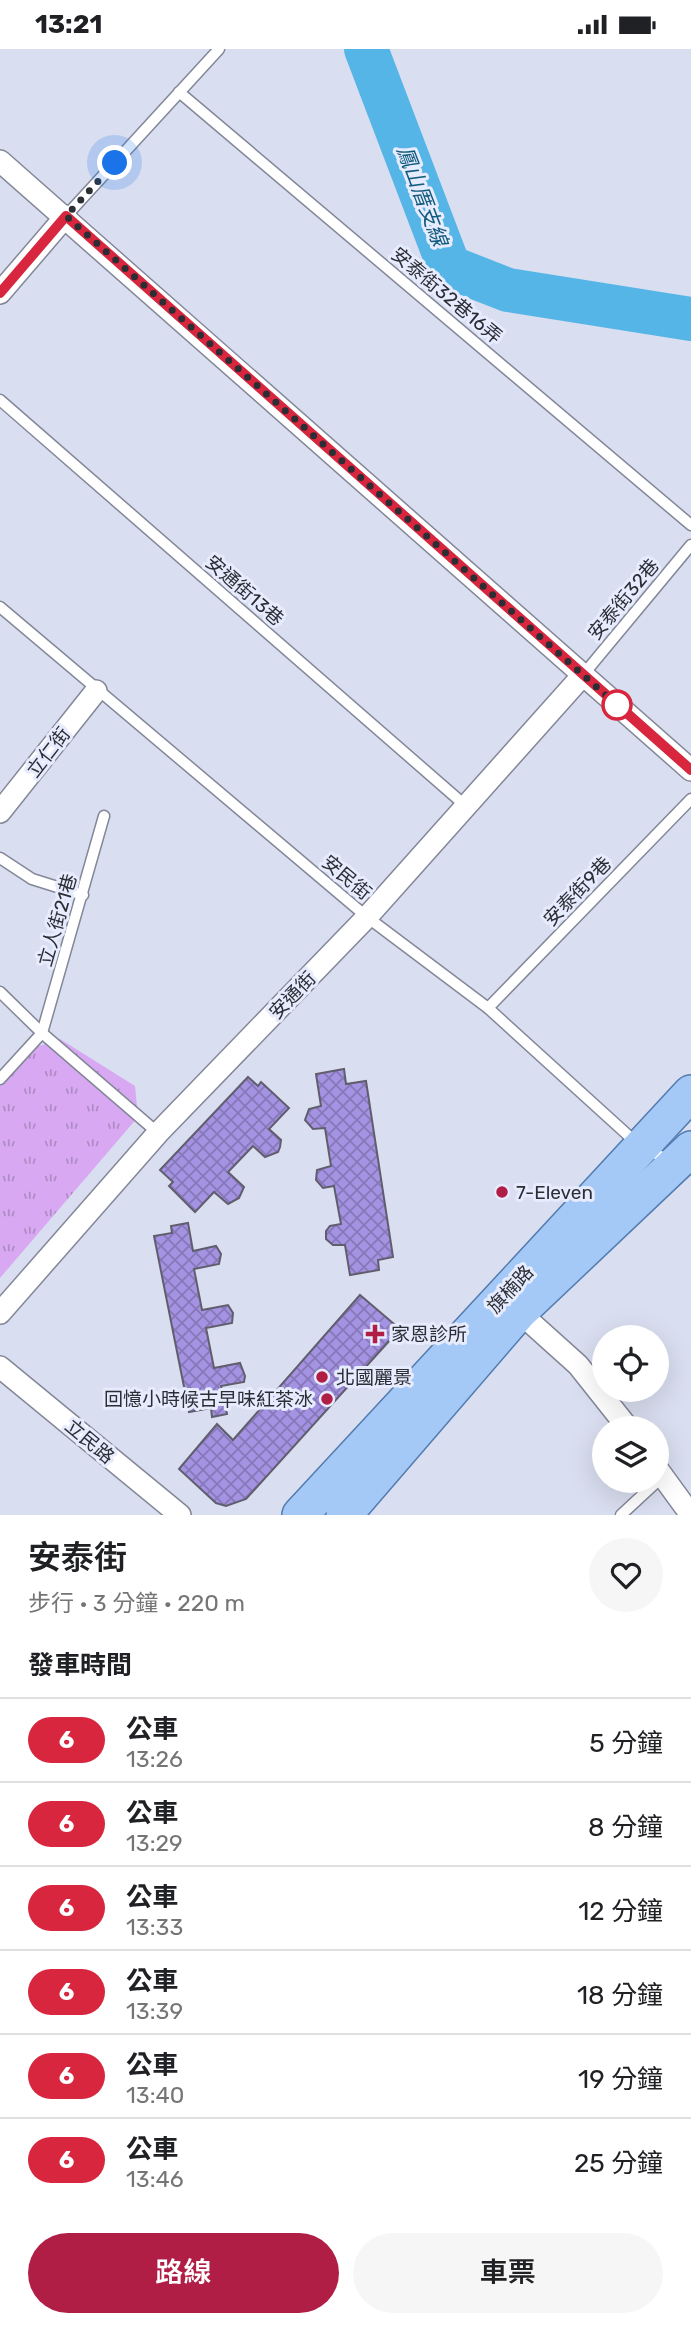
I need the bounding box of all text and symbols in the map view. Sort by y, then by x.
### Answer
text: 13:21 [35,9,102,40]
water label: 鳳山厝支線 [392,142,454,251]
your location [97,145,132,180]
street label: 安泰街32巷16弄 [387,242,507,348]
street label: 安通街13巷 [201,550,288,630]
street label: 安泰街32巷 [583,554,664,644]
unlabelled marker [602,690,632,720]
street label: 立仁街 [22,723,75,782]
street label: 安民街 [317,850,376,905]
street label: 安泰街9巷 [539,852,616,931]
street label: 立人街21巷 [33,871,82,969]
street label: 安通街 [264,967,320,1024]
place label: 7-Eleven [516,1181,593,1204]
marker: 7-Eleven [494,1184,510,1200]
street label: 旗楠路 [483,1261,538,1318]
place label: 家恩診所 [391,1323,467,1346]
marker: 家恩診所 [365,1324,385,1344]
map controls [592,1325,669,1493]
button: locate [592,1325,669,1402]
place label: 北國麗景 [336,1366,412,1389]
marker: 北國麗景 [314,1369,330,1385]
place label: 回憶小時候古早味紅茶冰 [104,1388,313,1411]
marker: 回憶小時候古早味紅茶冰 [319,1391,335,1407]
street label: 立民路 [60,1414,119,1469]
button: layers [592,1416,669,1493]
text: 安泰街 [28,1538,127,1577]
button: heart [589,1538,663,1612]
text: 步行 · 3 分鐘 · 220 m [28,1589,245,1617]
text: 發車時間 [28,1650,132,1681]
text: 公車 [126,1714,178,1745]
text: 6 [59,1726,74,1754]
text: 5 分鐘 [589,1728,663,1759]
text: 13:26 [126,1745,183,1773]
text: 公車 [126,1798,178,1829]
text: 6 [59,1810,74,1838]
text: 8 分鐘 [588,1812,663,1843]
text: 13:29 [126,1829,183,1857]
text: 公車 [126,1882,178,1913]
text: 6 [59,1894,74,1922]
text: 12 分鐘 [578,1896,663,1927]
text: 13:33 [126,1913,183,1941]
text: 公車 [126,1966,178,1997]
text: 6 [59,1978,74,2006]
text: 18 分鐘 [577,1980,663,2011]
text: 13:39 [126,1997,183,2025]
text: 公車 [126,2050,178,2081]
text: 6 [59,2062,74,2090]
text: 19 分鐘 [578,2064,663,2095]
text: 13:40 [126,2081,184,2109]
text: 公車 [126,2134,178,2165]
text: 6 [59,2146,74,2174]
text: 25 分鐘 [574,2148,663,2179]
text: 13:46 [126,2165,184,2193]
button: 路線 [28,2233,339,2313]
button: 車票 [353,2233,663,2313]

